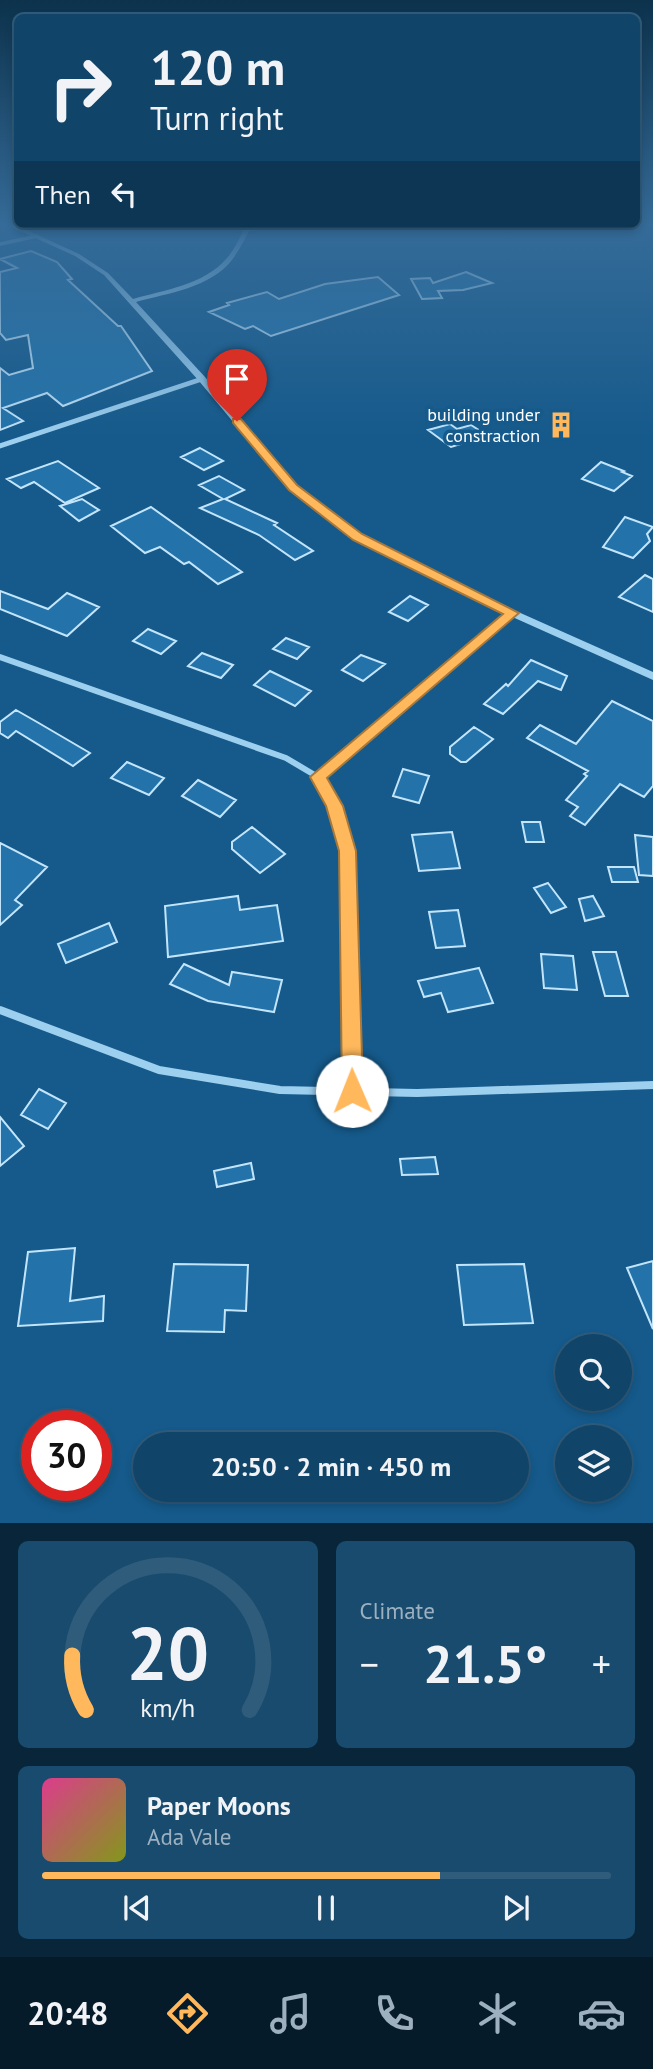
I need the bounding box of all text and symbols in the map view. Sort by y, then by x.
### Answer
text: 120 m [150,35,285,99]
icon: right [35,42,126,133]
text: Turn right [150,97,284,139]
icon: left [105,175,143,213]
text: Then [35,178,91,211]
pin [207,349,267,421]
icon: arrive [218,360,256,398]
place label: building under constraction [427,403,540,447]
building icon: building under constraction [546,410,576,440]
position arrow [315,1054,389,1128]
map controls [555,1334,632,1502]
button: search [555,1334,632,1411]
speed limit sign: 30 [21,1410,112,1501]
button: layers [555,1425,632,1502]
text: 20:50 · 2 min · 450 m [211,1450,451,1483]
text: Climate [360,1596,435,1625]
text: 20 [126,1607,209,1701]
text: 21.5° [423,1630,547,1697]
text: − [360,1639,379,1688]
text: + [592,1639,611,1688]
text: km/h [140,1692,195,1724]
text: Paper Moons [147,1789,291,1822]
text: Ada Vale [147,1822,231,1851]
icon: previous [118,1889,156,1927]
icon: pause [307,1889,345,1927]
icon: next [497,1889,535,1927]
icon: directions [163,1989,212,2038]
icon: music [266,1989,315,2038]
icon: phone [370,1989,419,2038]
icon: climate [473,1989,522,2038]
icon: car [577,1989,626,2038]
text: 20:48 [27,1992,108,2034]

